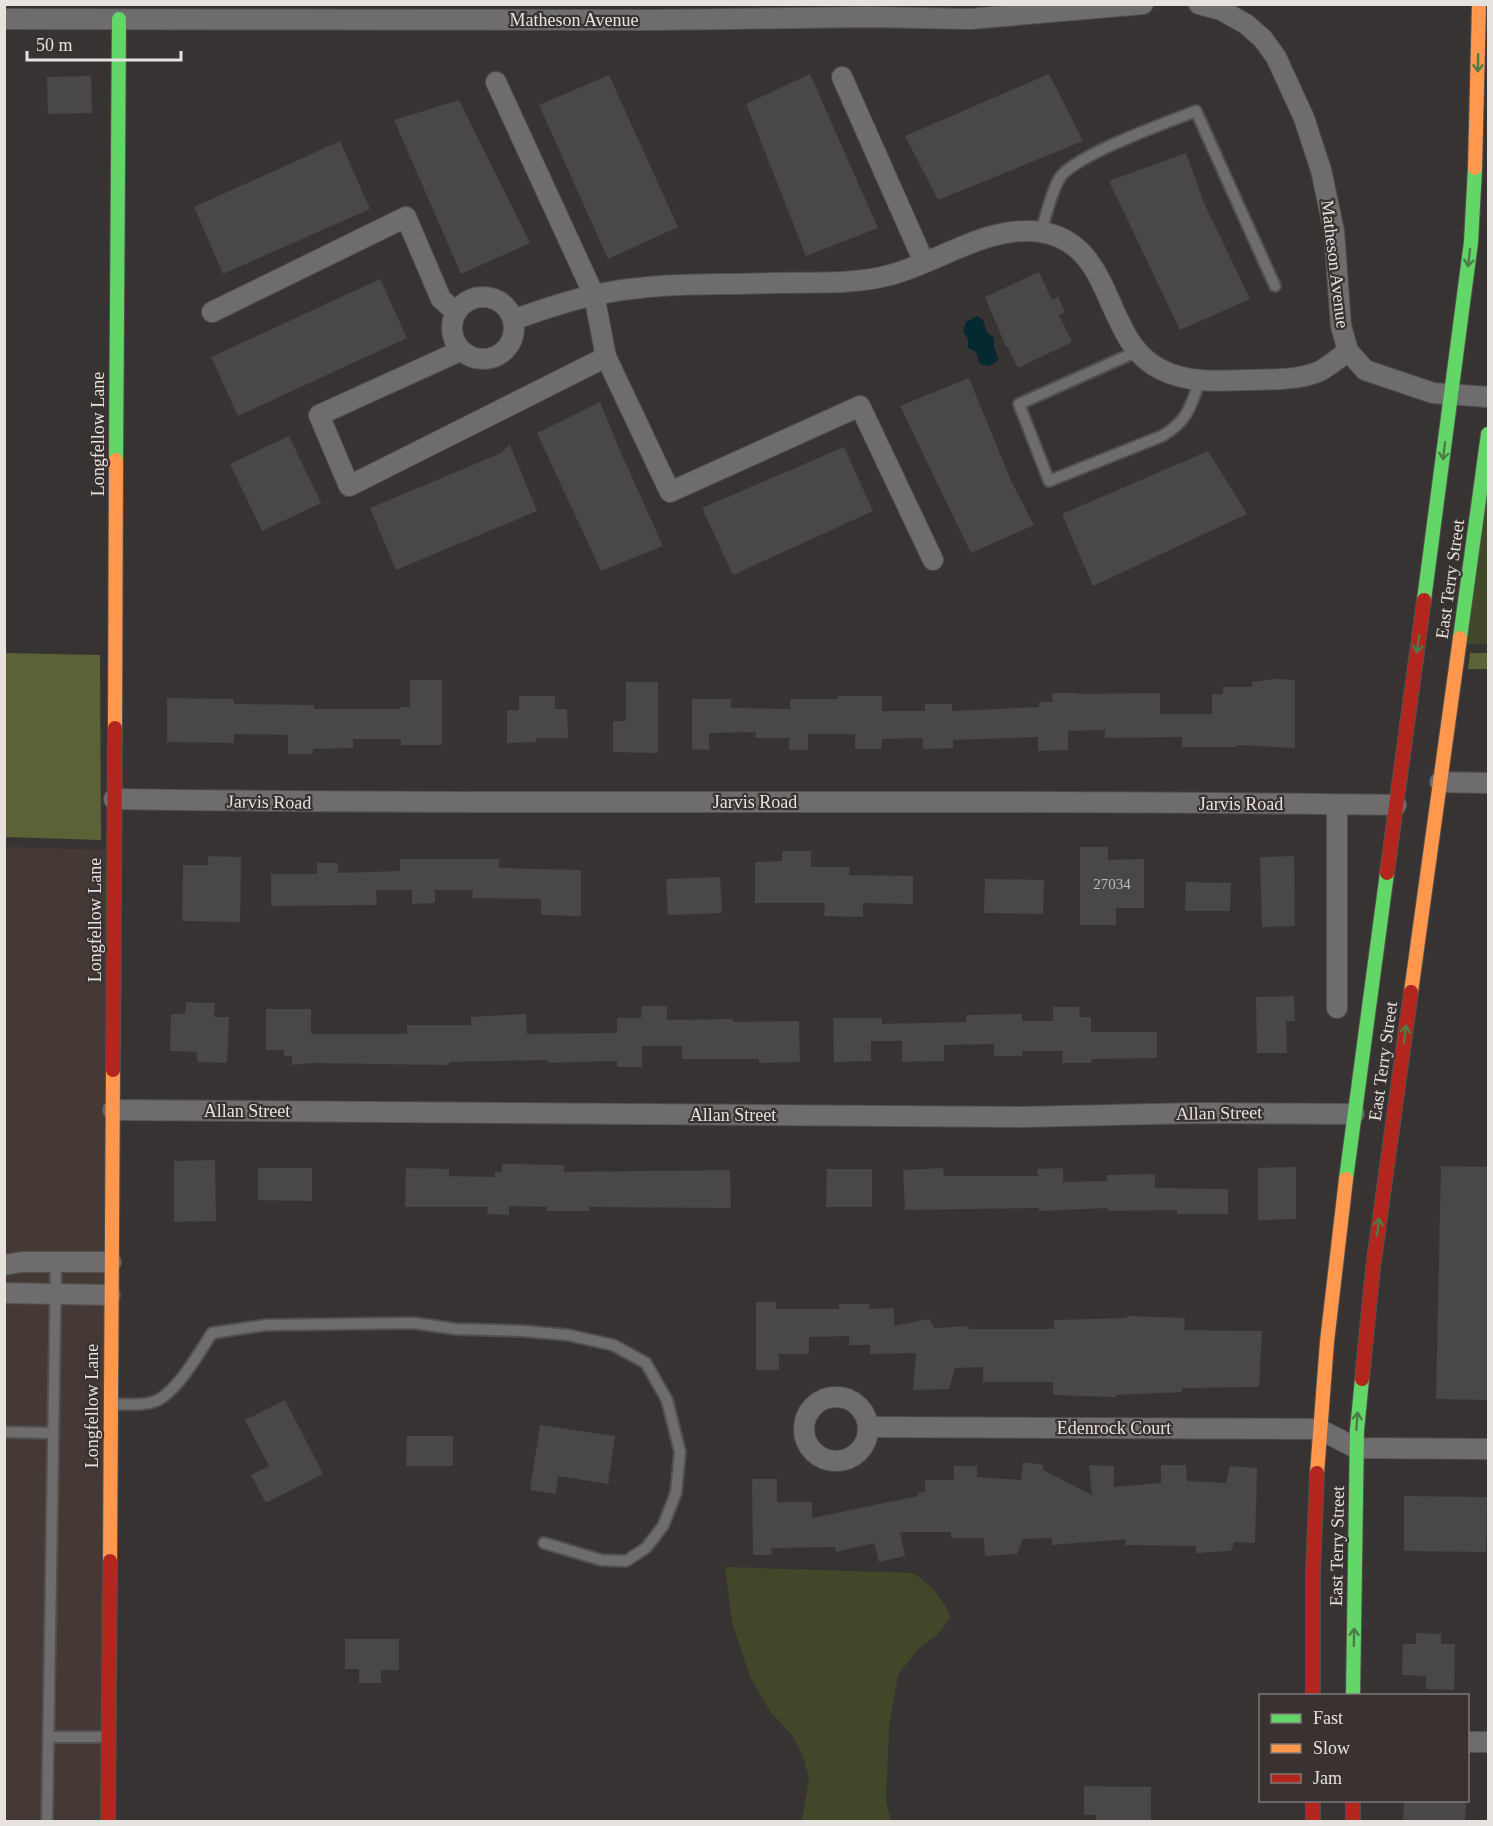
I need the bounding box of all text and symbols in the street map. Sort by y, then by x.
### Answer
street label: Matheson Avenue [509,10,639,30]
scale bar [27,24,182,62]
text: 50 m [36,35,73,55]
one-way arrow [1472,52,1484,72]
street label: Matheson Avenue [1317,199,1353,329]
one-way arrow [1463,247,1474,267]
street label: Longfellow Lane [88,372,108,496]
one-way arrow [1438,441,1449,461]
street label: East Terry Street [1432,518,1468,640]
one-way arrow [1413,634,1424,654]
street label: Jarvis Road [227,791,311,813]
street label: Jarvis Road [713,792,797,812]
street label: Jarvis Road [1199,794,1283,814]
street label: Longfellow Lane [85,858,105,982]
house number: 27034 [1093,876,1131,892]
street label: East Terry Street [1365,1000,1401,1122]
one-way arrow [1400,1025,1411,1044]
street label: Allan Street [204,1101,290,1121]
street label: Allan Street [1176,1102,1262,1124]
street label: Allan Street [690,1105,776,1125]
one-way arrow [1373,1218,1384,1238]
street label: Longfellow Lane [82,1344,102,1468]
one-way arrow [1352,1412,1363,1432]
street label: Edenrock Court [1057,1418,1171,1438]
street label: East Terry Street [1326,1486,1348,1606]
one-way arrow [1348,1628,1360,1648]
legend [1259,1694,1469,1802]
text: Fast [1313,1708,1343,1728]
text: Slow [1313,1738,1350,1758]
text: Jam [1313,1768,1342,1788]

